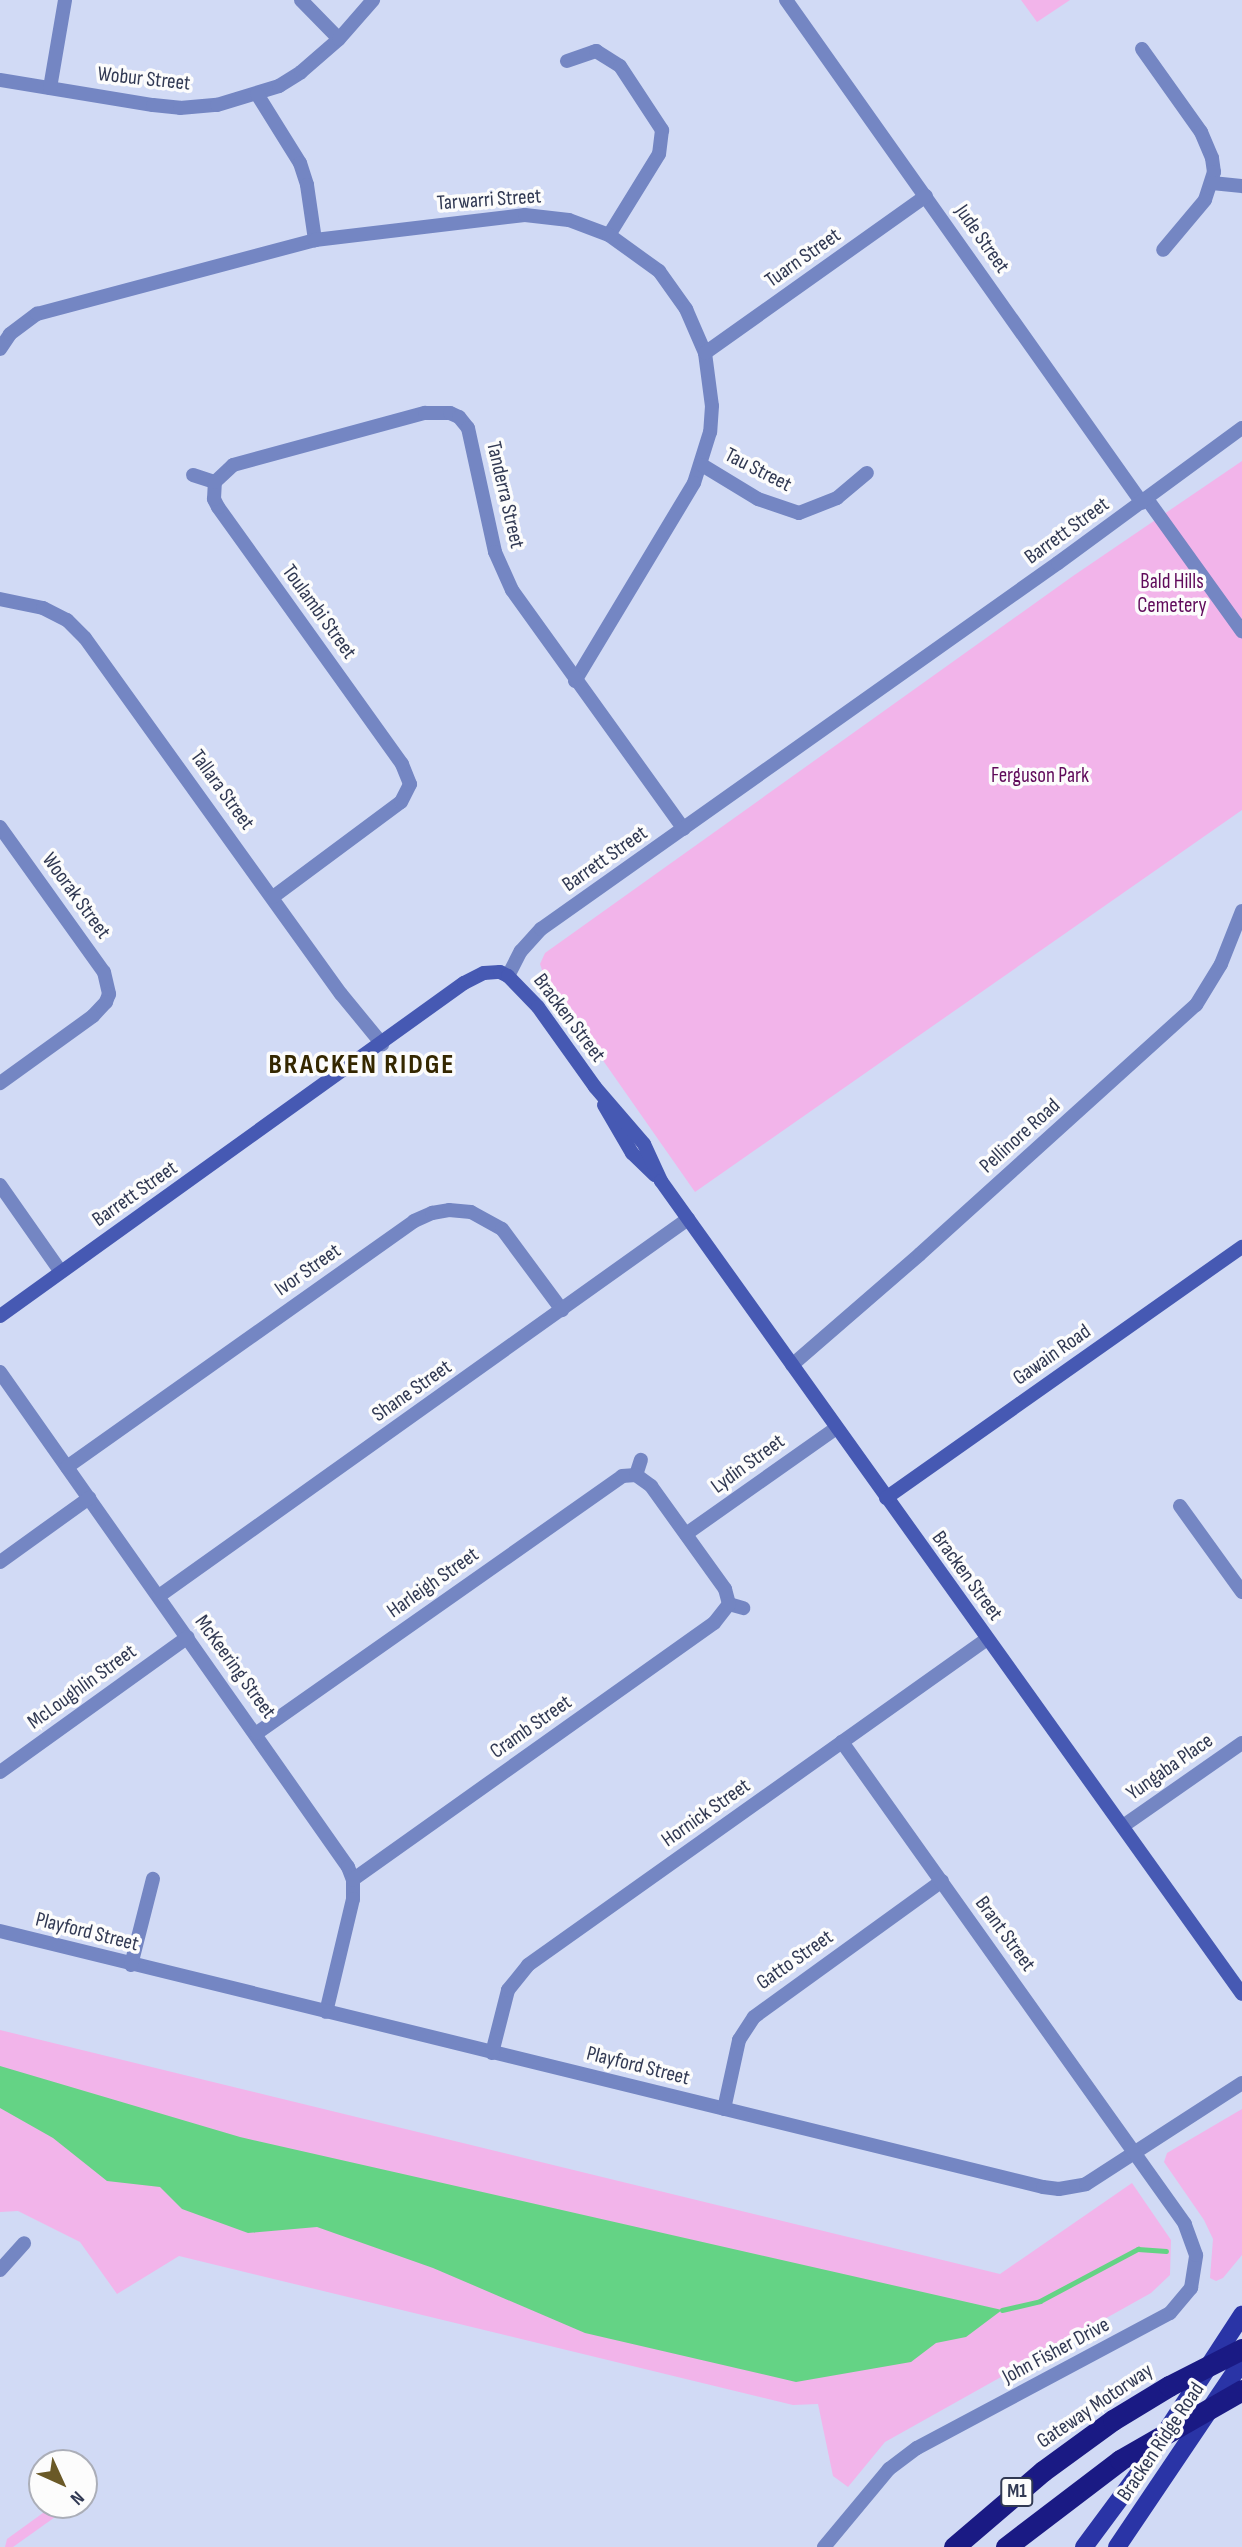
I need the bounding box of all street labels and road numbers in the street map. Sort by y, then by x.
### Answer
street label: Wobur Street [96,62,192,96]
street label: Tarwarri Street [436,184,542,216]
street label: Jude Street [949,200,1015,278]
street label: Tuarn Street [760,223,846,293]
street label: Tanderra Street [480,439,530,551]
street label: Tau Street [720,443,796,497]
street label: Barrett Street [1020,492,1114,570]
street label: Toulambi Street [276,560,362,664]
street label: Tallara Street [185,745,259,835]
street label: Barrett Street [558,821,652,897]
street label: Woorak Street [36,848,116,944]
street label: Bracken Street [528,969,610,1067]
street label: Pellinore Road [975,1093,1065,1179]
street label: Barrett Street [88,1156,182,1232]
street label: Ivor Street [270,1238,346,1302]
street label: Gawain Road [1008,1319,1096,1391]
street label: Shane Street [367,1355,457,1427]
street label: Lydin Street [706,1429,790,1499]
street label: Bracken Street [926,1526,1008,1626]
street label: Harleigh Street [382,1542,484,1624]
street label: McKeering Street [189,1610,281,1724]
street label: McLoughlin Street [23,1639,141,1735]
street label: Cramb Street [485,1690,577,1764]
street label: Yungaba Place [1122,1728,1218,1806]
street label: Hornick Street [657,1773,755,1853]
street label: Brant Street [969,1892,1041,1976]
street label: Playford Street [33,1907,141,1957]
street label: Gatto Street [752,1925,838,1995]
street label: Playford Street [584,2041,692,2091]
street label: John Fisher Drive [998,2312,1114,2390]
street label: Gateway Motorway [1032,2358,1158,2454]
street label: Bracken Ridge Road [1112,2378,1210,2506]
road number: M1 [1000,2476,1034,2508]

